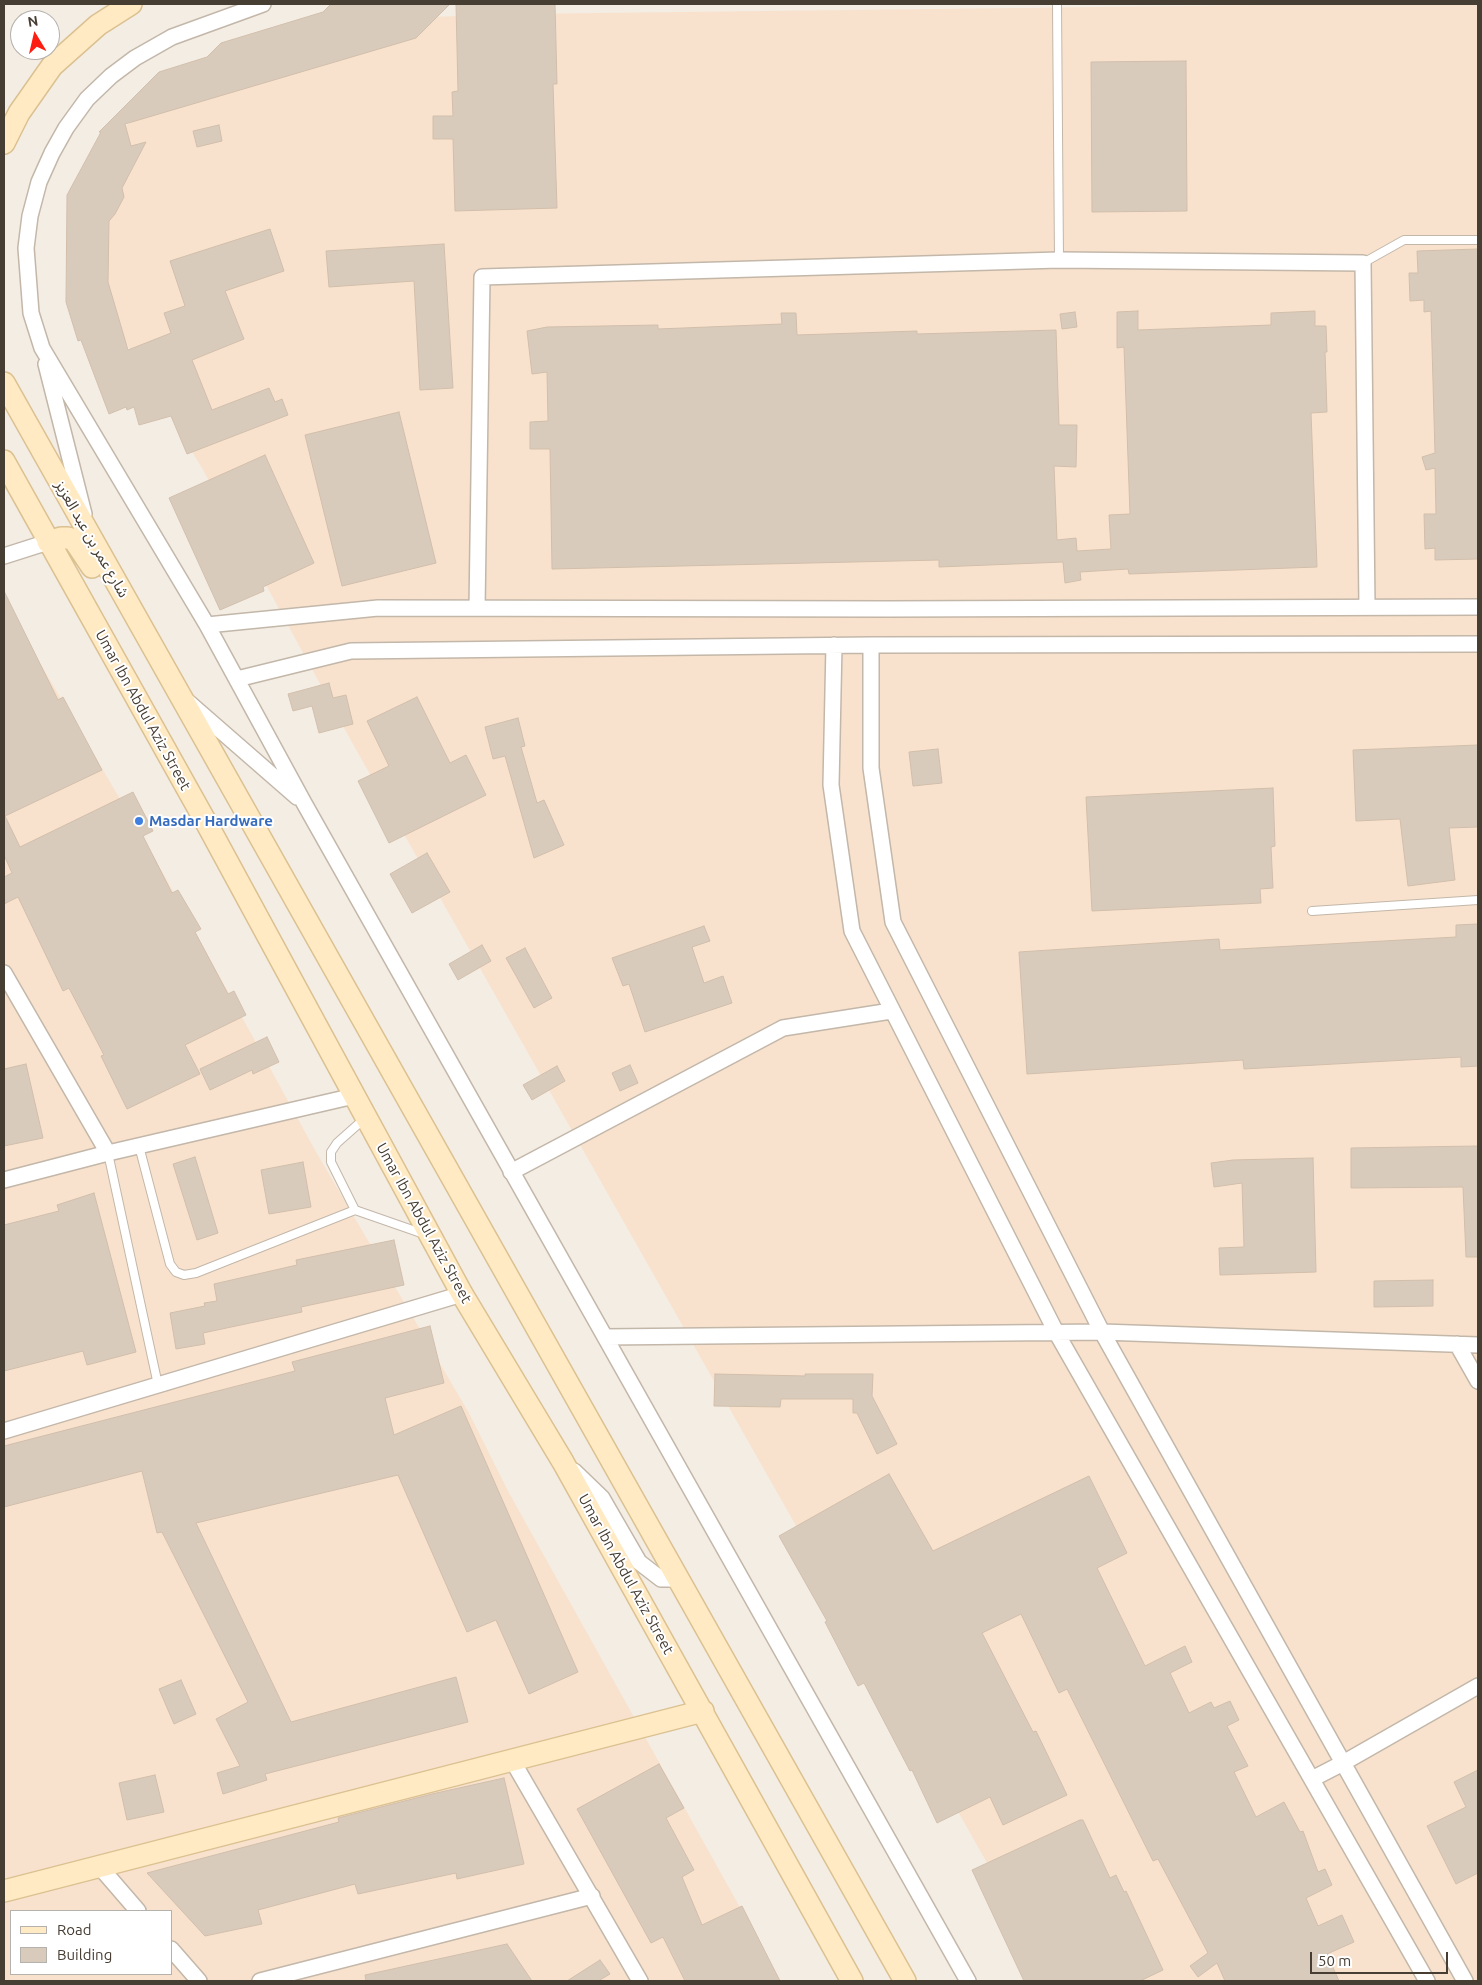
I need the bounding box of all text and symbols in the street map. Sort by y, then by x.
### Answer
north arrow [10,10,60,60]
text: N [26,12,39,30]
street label: شارع عمر بن عبد العزيز [51,477,133,601]
street label: Umar Ibn Abdul Aziz Street [91,627,195,793]
place label: Masdar Hardware [149,812,273,830]
marker: Masdar Hardware [133,815,145,827]
street label: Umar Ibn Abdul Aziz Street [372,1140,476,1306]
street label: Umar Ibn Abdul Aziz Street [574,1491,678,1657]
legend [10,1910,172,1975]
text: Road [57,1921,92,1938]
scale bar [1312,1942,1450,1974]
text: Building [57,1946,112,1963]
text: 50 m [1318,1952,1351,1969]

